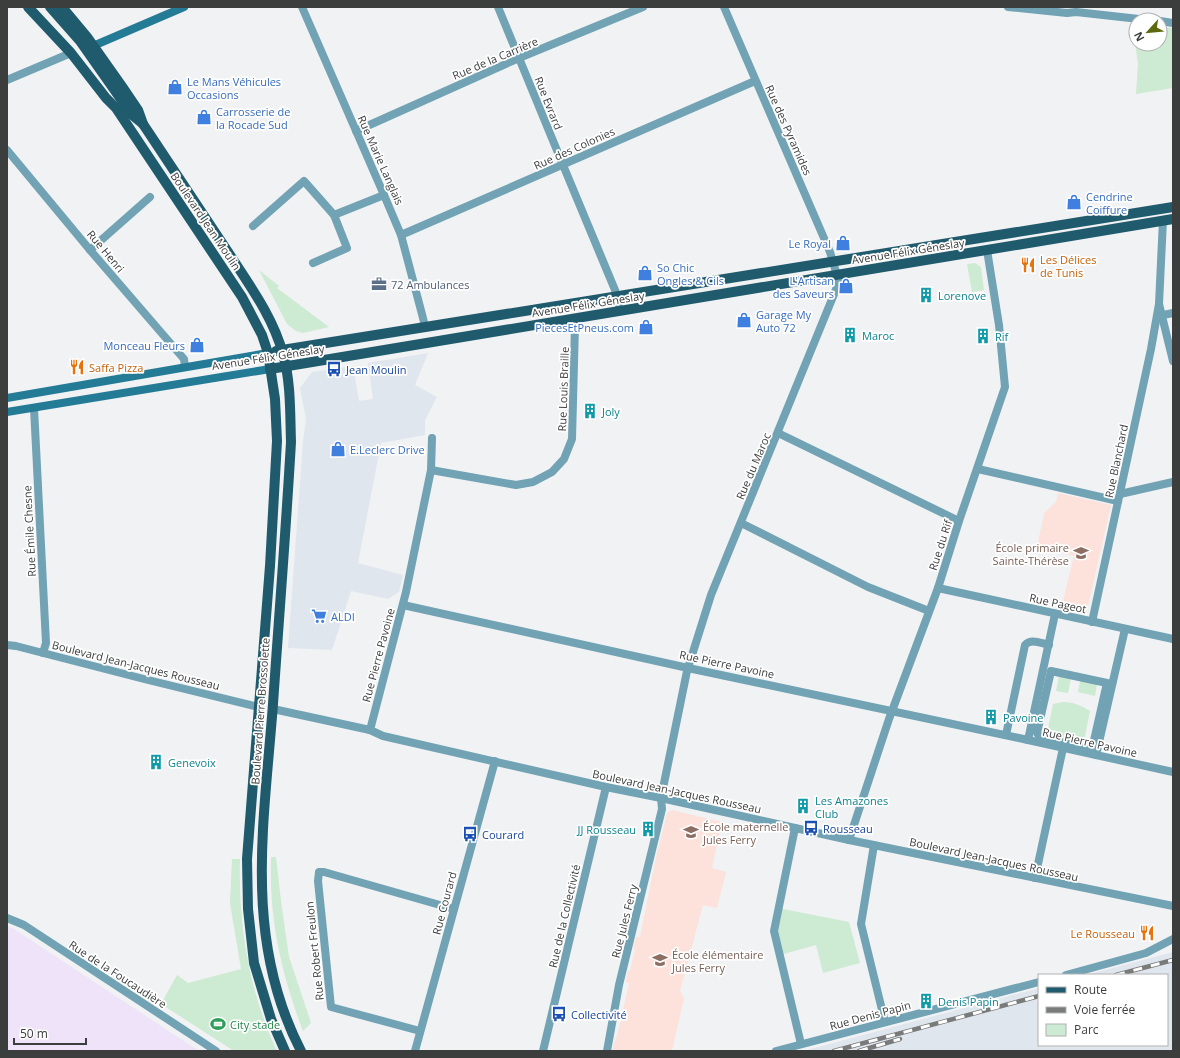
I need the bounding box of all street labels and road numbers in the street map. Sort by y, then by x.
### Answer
street label: Rue de la Carrière [450,33,540,83]
street label: Rue Evrard [532,74,566,132]
street label: Rue des Pyramides [762,82,816,178]
street label: Rue Marie Langlais [355,113,407,207]
street label: Rue des Colonies [531,123,617,173]
street label: Boulevard Jean Moulin [167,169,245,273]
street label: Rue Henri [84,227,128,275]
street label: Avenue Félix Géneslay [851,235,966,267]
street label: Avenue Félix Géneslay [531,288,646,320]
street label: Avenue Félix Géneslay [211,341,326,373]
street label: Rue Louis Braille [554,346,572,432]
street label: Rue Blanchard [1101,423,1131,499]
street label: Rue du Maroc [732,430,774,502]
street label: Rue Émile Chesne [19,485,39,577]
street label: Rue du Rif [925,517,956,572]
street label: Rue Pageot [1028,590,1088,616]
street label: Rue Pierre Pavoine [358,606,398,704]
street label: Boulevard Jean-Jacques Rousseau [51,637,221,693]
street label: Boulevard Pierre Brossolette [247,637,273,785]
street label: Rue Pierre Pavoine [678,647,776,681]
street label: Rue Pierre Pavoine [1041,724,1139,760]
street label: Boulevard Jean-Jacques Rousseau [591,766,763,816]
street label: Boulevard Jean-Jacques Rousseau [908,834,1080,884]
street label: Rue de la Collectivité [545,863,583,969]
street label: Rue Courard [428,870,460,936]
street label: Rue Jules Ferry [608,882,641,960]
street label: Rue Robert Freulon [301,901,327,1001]
street label: Rue de la Foucaudière [66,937,170,1011]
street label: Rue Denis Papin [828,997,912,1033]

